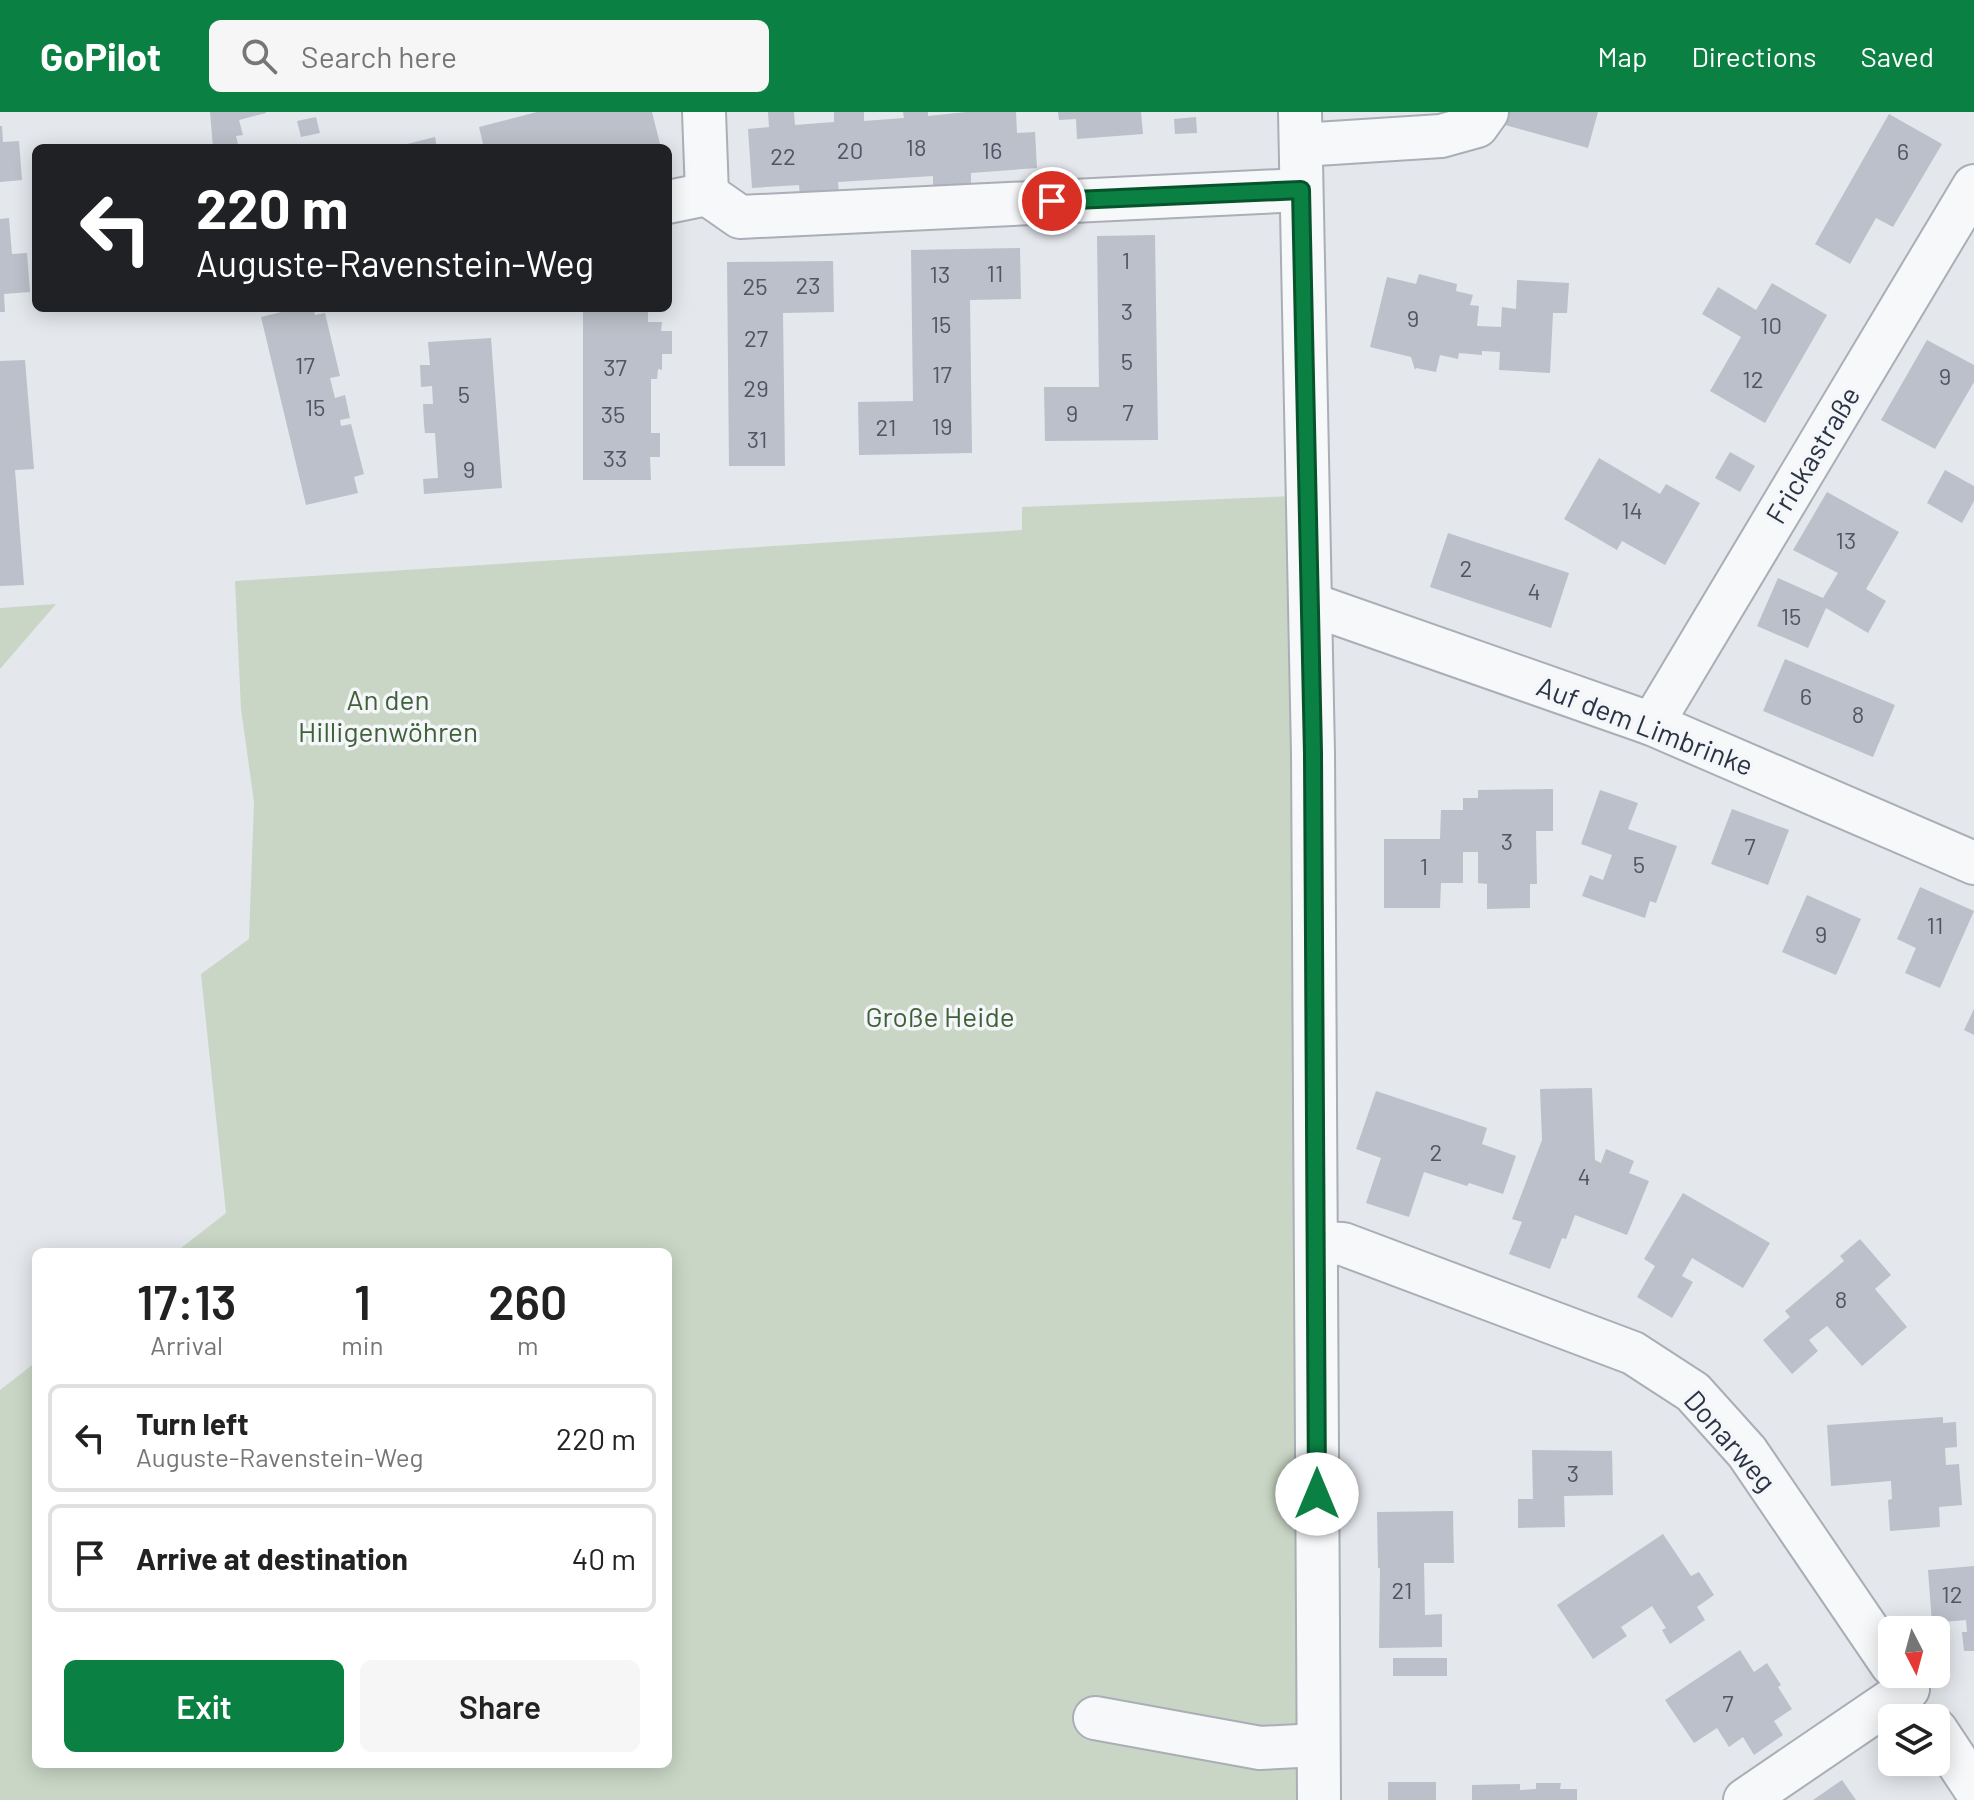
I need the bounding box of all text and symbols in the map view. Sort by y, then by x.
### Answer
search box [209,20,769,92]
text: GoPilot [40,33,161,79]
icon: search [237,34,281,78]
text: Search here [301,38,457,74]
text: Map [1598,39,1647,73]
text: Directions [1691,39,1817,73]
text: Saved [1861,39,1934,73]
house number: 18 [906,132,926,161]
house number: 20 [837,135,863,164]
house number: 16 [982,135,1002,164]
house number: 6 [1897,136,1909,165]
house number: 22 [770,141,796,170]
pin [1018,167,1086,235]
text: 220 m [196,173,349,240]
icon: left [64,176,168,280]
icon: arrive [1030,179,1074,223]
text: Auguste-Ravenstein-Weg [196,241,594,284]
house number: 1 [1122,245,1130,274]
house number: 11 [987,258,1003,287]
house number: 13 [930,259,950,288]
house number: 23 [795,270,821,299]
house number: 25 [742,271,768,300]
house number: 3 [1121,296,1133,325]
house number: 9 [1407,303,1419,332]
house number: 15 [931,309,951,338]
house number: 10 [1760,310,1782,339]
house number: 27 [744,323,768,352]
house number: 5 [1121,346,1133,375]
house number: 17 [295,350,315,379]
house number: 37 [603,352,627,381]
house number: 17 [932,359,952,388]
house number: 9 [1939,361,1951,390]
house number: 12 [1742,364,1764,393]
house number: 29 [743,373,769,402]
house number: 5 [458,379,470,408]
street label: Frickastraße [1758,380,1866,529]
house number: 15 [305,392,325,421]
house number: 7 [1122,397,1134,426]
house number: 9 [1066,398,1078,427]
house number: 35 [601,399,625,428]
house number: 19 [932,411,952,440]
house number: 21 [876,412,896,441]
house number: 31 [747,424,767,453]
house number: 33 [603,443,627,472]
house number: 9 [463,454,475,483]
house number: 14 [1621,495,1643,524]
house number: 13 [1836,525,1856,554]
house number: 2 [1460,553,1472,582]
house number: 4 [1527,576,1541,605]
house number: 15 [1781,601,1801,630]
street label: Auf dem Limbrinke [1532,668,1758,782]
house number: 6 [1800,681,1812,710]
park label: An den Hilligenwöhren [298,682,478,748]
house number: 8 [1852,699,1864,728]
house number: 3 [1501,826,1513,855]
house number: 7 [1744,831,1756,860]
house number: 5 [1633,849,1645,878]
house number: 1 [1420,851,1428,880]
house number: 11 [1927,910,1943,939]
house number: 9 [1815,919,1827,948]
park label: Große Heide [865,999,1015,1033]
house number: 2 [1430,1137,1442,1166]
house number: 4 [1577,1161,1591,1190]
text: 17:13 [137,1272,237,1330]
text: 1 [354,1272,371,1330]
text: 260 [488,1272,567,1330]
house number: 8 [1835,1284,1847,1313]
text: Arrival [150,1329,223,1360]
text: min [341,1329,383,1360]
text: m [517,1329,538,1360]
street label: Donarweg [1678,1383,1784,1498]
text: Turn left [136,1405,249,1441]
icon: left [68,1416,112,1460]
text: 220 m [556,1420,636,1456]
text: Auguste-Ravenstein-Weg [136,1441,423,1472]
position arrow [1275,1452,1359,1536]
house number: 3 [1567,1458,1579,1487]
icon: arrive [68,1536,112,1580]
text: Arrive at destination [136,1540,408,1576]
text: 40 m [572,1540,636,1576]
house number: 21 [1392,1575,1412,1604]
house number: 12 [1941,1579,1963,1608]
north arrow [1878,1616,1950,1688]
map controls [1878,1616,1950,1776]
button: Exit [64,1660,344,1752]
button: Share [360,1660,640,1752]
house number: 7 [1722,1688,1734,1717]
button: layers [1878,1704,1950,1776]

